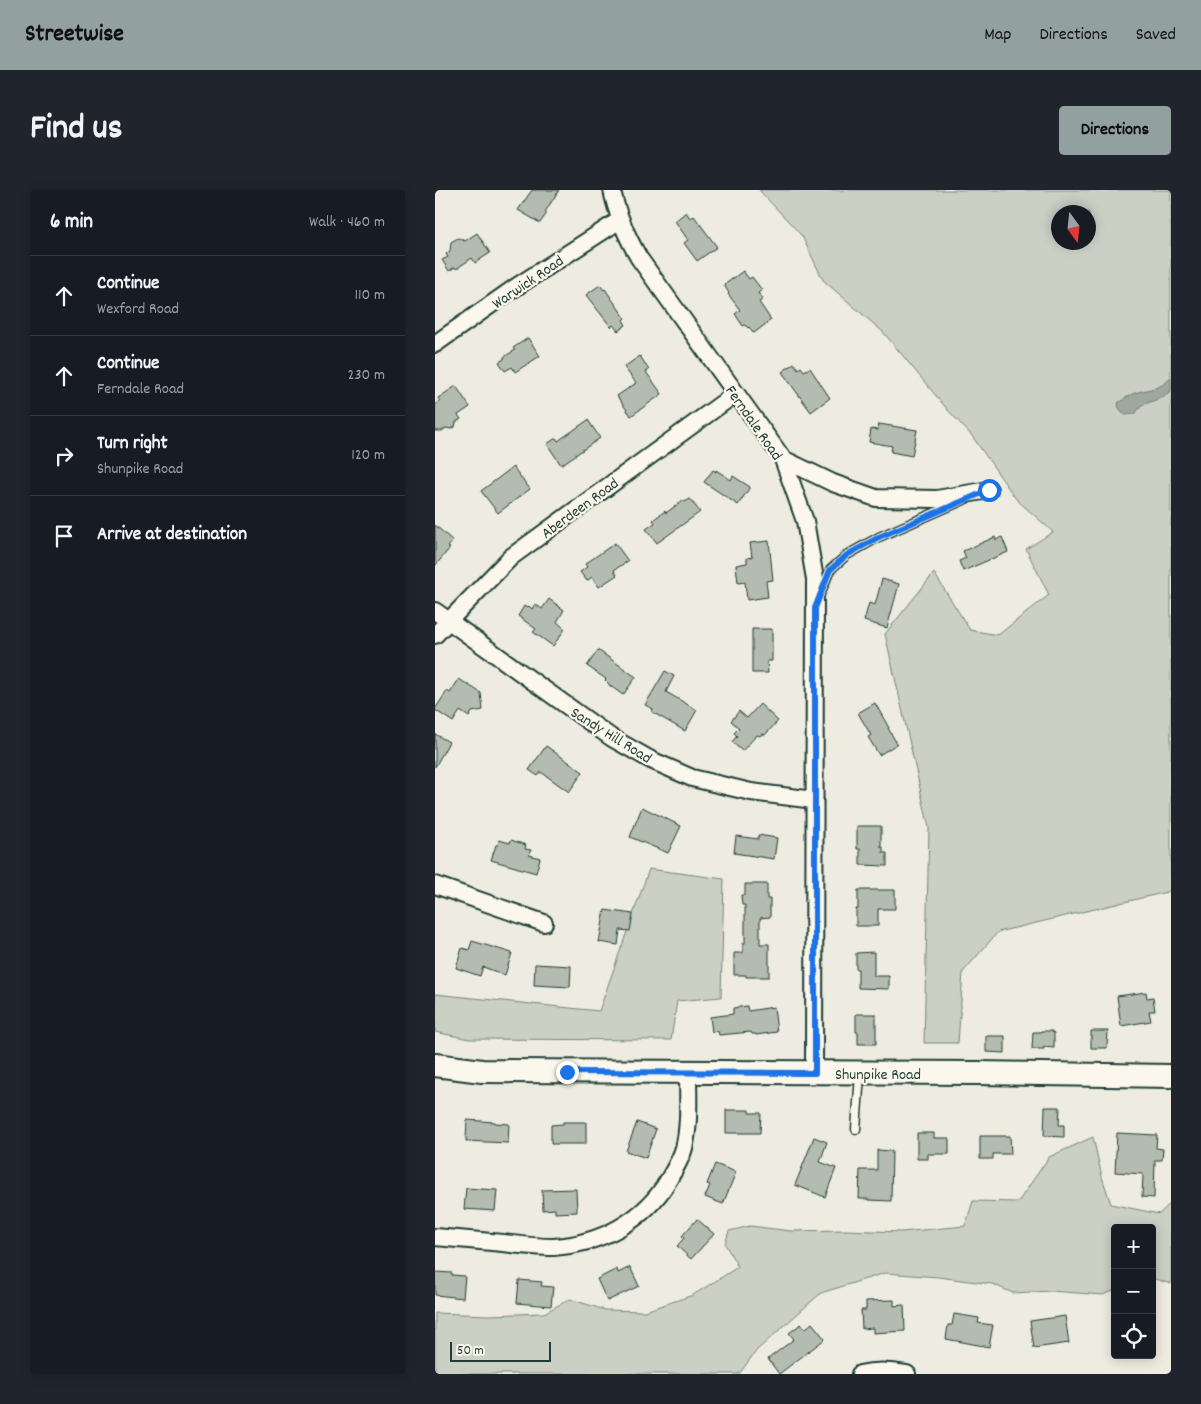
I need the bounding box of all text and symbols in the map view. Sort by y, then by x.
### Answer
text: Streetwise [25,18,124,52]
text: Map [984,23,1011,48]
text: Directions [1039,23,1108,48]
text: Saved [1136,23,1176,48]
text: Find us [30,105,122,155]
button: Directions [1059,106,1171,155]
north arrow [1051,205,1096,250]
text: 6 min [50,208,93,238]
text: Walk · 460 m [309,211,385,234]
street label: Warwick Road [488,250,569,316]
text: Continue [97,271,159,298]
icon: ahead [50,282,78,310]
text: 110 m [355,284,385,307]
text: Wexford Road [97,298,179,321]
text: Continue [97,351,159,378]
icon: ahead [50,362,78,390]
text: 230 m [348,364,385,387]
text: Ferndale Road [97,378,184,401]
street label: Ferndale Road [719,381,787,466]
text: Turn right [97,431,168,458]
icon: right [50,442,78,470]
text: 120 m [351,444,385,467]
text: Shunpike Road [97,458,183,481]
street label: Aberdeen Road [537,473,624,545]
route start [978,479,1001,502]
icon: arrive [50,522,78,550]
text: Arrive at destination [97,522,247,549]
street label: Sandy Hill Road [566,702,656,770]
route end [556,1061,579,1084]
street label: Shunpike Road [835,1064,921,1087]
map controls [1111,1224,1156,1359]
button: + [1111,1224,1156,1269]
button: − [1111,1269,1156,1314]
button: locate [1111,1314,1156,1359]
scale bar [450,1339,551,1362]
text: 50 m [457,1341,484,1361]

